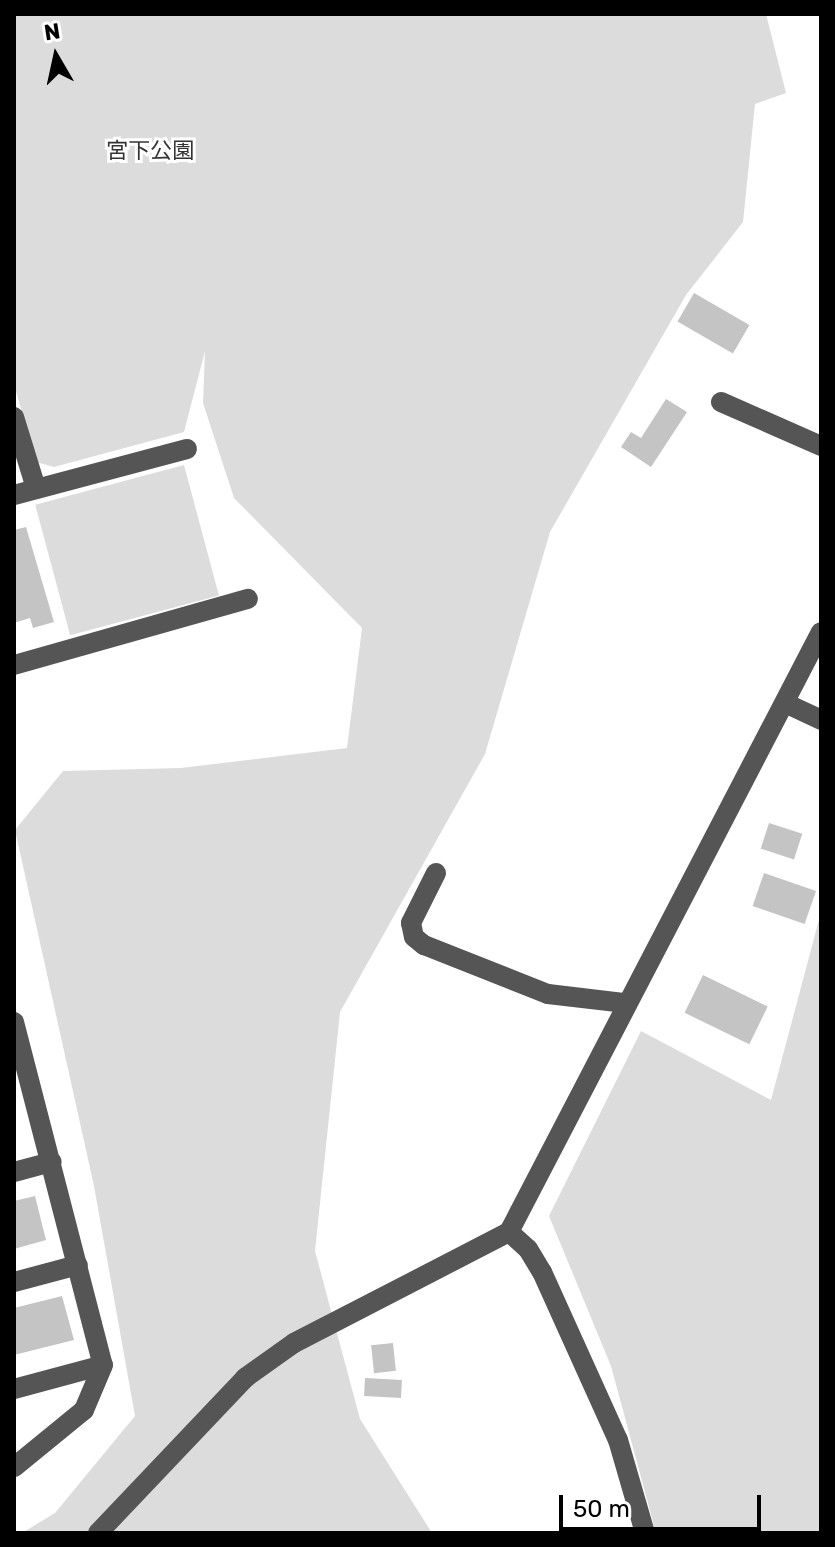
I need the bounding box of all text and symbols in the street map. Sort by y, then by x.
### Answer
north arrow [16,16,96,96]
text: N [42,17,62,46]
park label: 宮下公園 [106,138,194,164]
scale bar [563,1479,765,1529]
text: 50 m [573,1495,630,1523]

